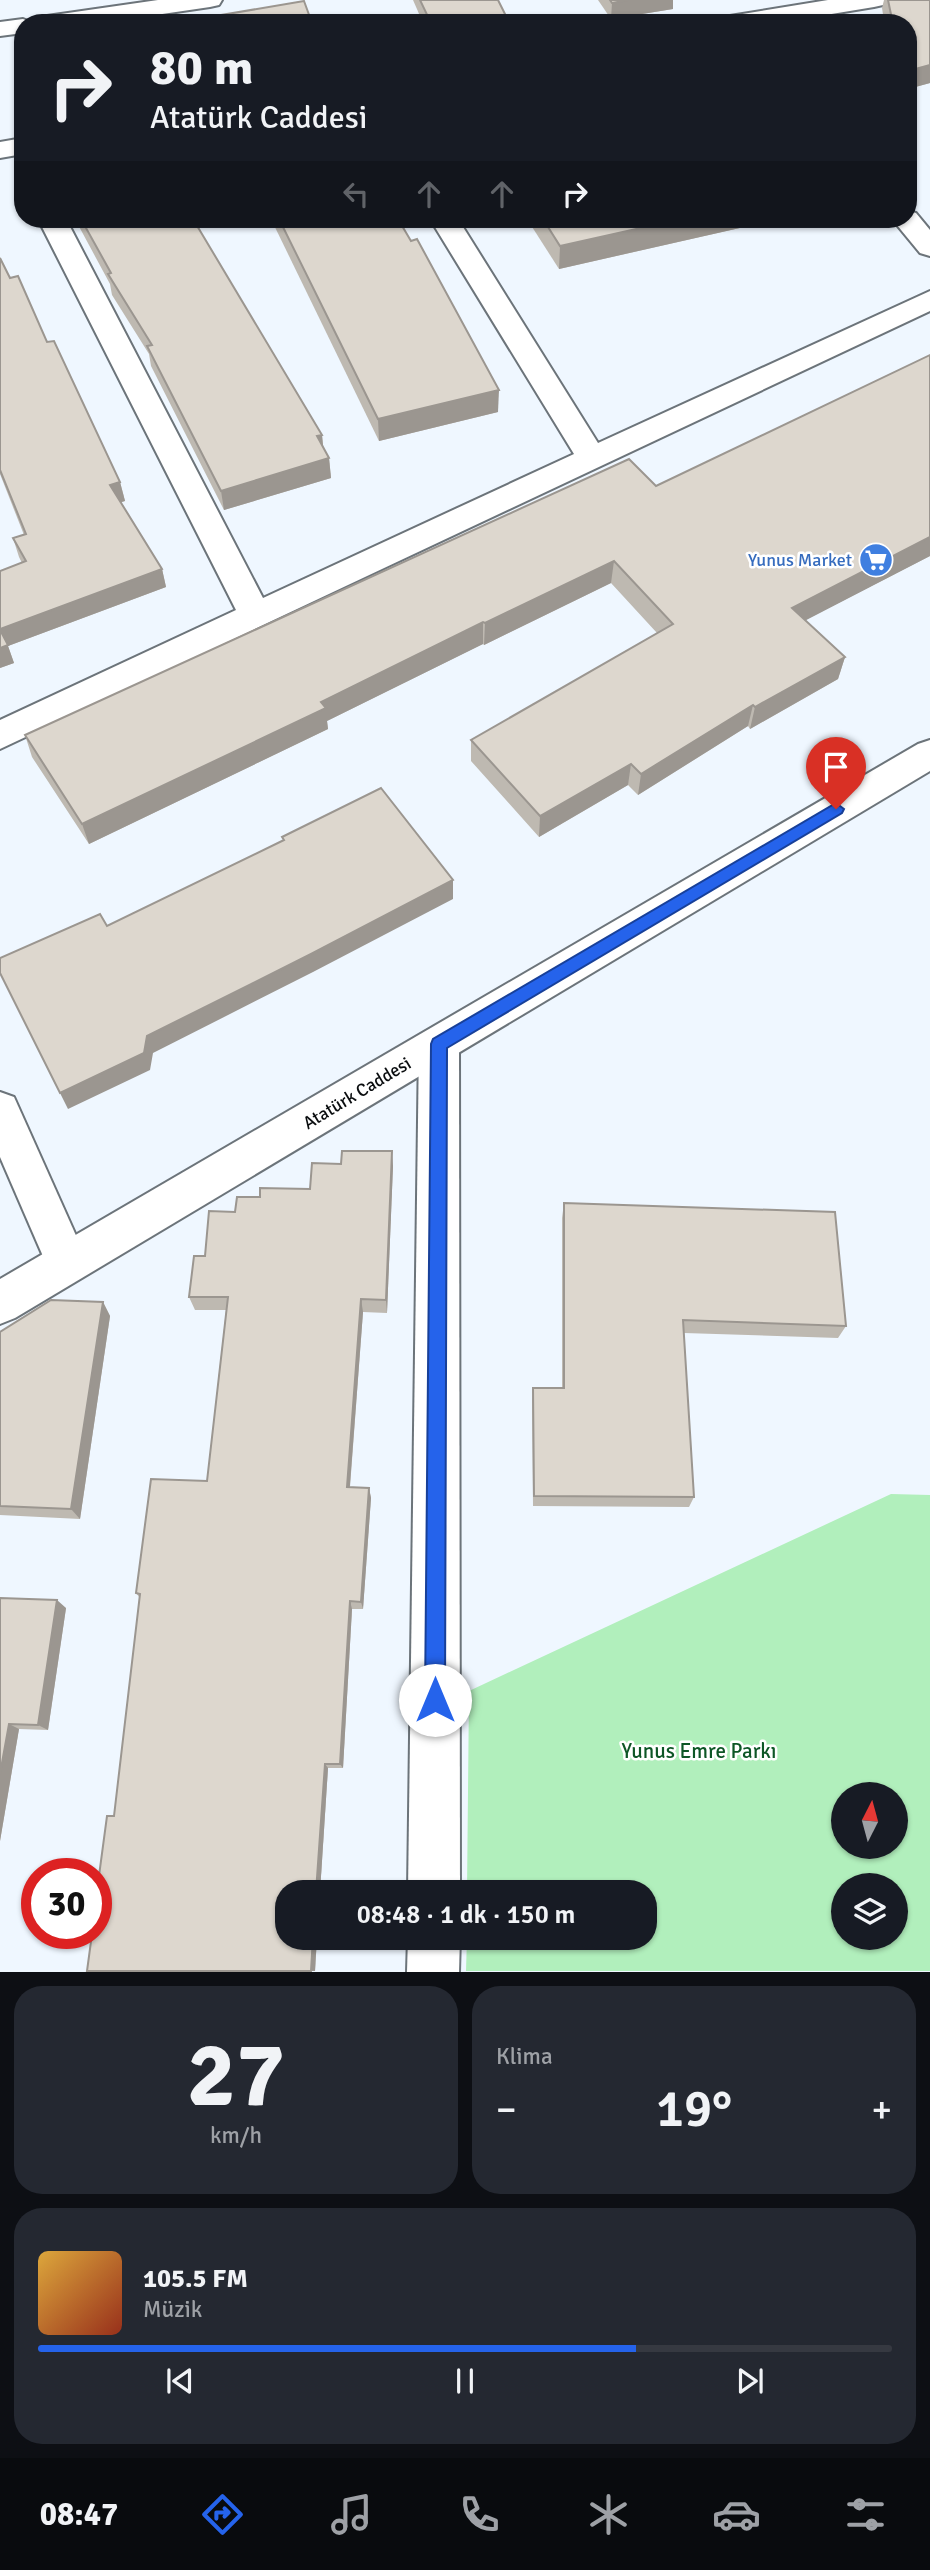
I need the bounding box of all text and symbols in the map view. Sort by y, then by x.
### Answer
text: 80 m [150,38,253,98]
icon: right [35,42,126,133]
text: Atatürk Caddesi [150,98,368,137]
icon: left [337,175,375,213]
icon: ahead [410,175,448,213]
icon: ahead [483,175,521,213]
icon: right [556,175,594,213]
supermarket icon: Yunus Market [857,541,895,579]
place label: Yunus Market [748,549,852,571]
pin [806,737,866,809]
icon: arrive [817,748,855,786]
street label: Atatürk Caddesi [299,1052,415,1134]
position arrow [398,1663,472,1737]
park label: Yunus Emre Parkı [622,1738,776,1764]
north arrow [831,1782,908,1858]
map controls [831,1782,908,1950]
speed limit sign: 30 [21,1858,112,1949]
button: layers [831,1873,908,1950]
text: 08:48 · 1 dk · 150 m [357,1899,575,1931]
text: 27 [187,2019,285,2132]
text: Klima [496,2042,553,2071]
text: 19° [656,2077,732,2141]
text: − [496,2086,517,2133]
text: + [871,2086,892,2133]
text: km/h [210,2121,262,2150]
text: 105.5 FM [143,2263,248,2295]
text: Müzik [143,2295,202,2324]
icon: previous [161,2362,199,2400]
icon: pause [446,2362,484,2400]
icon: next [731,2362,769,2400]
icon: directions [198,2490,247,2539]
icon: music [327,2490,376,2539]
icon: phone [455,2490,504,2539]
icon: climate [584,2490,633,2539]
icon: car [712,2490,761,2539]
icon: filters [841,2490,890,2539]
text: 08:47 [40,2495,118,2534]

